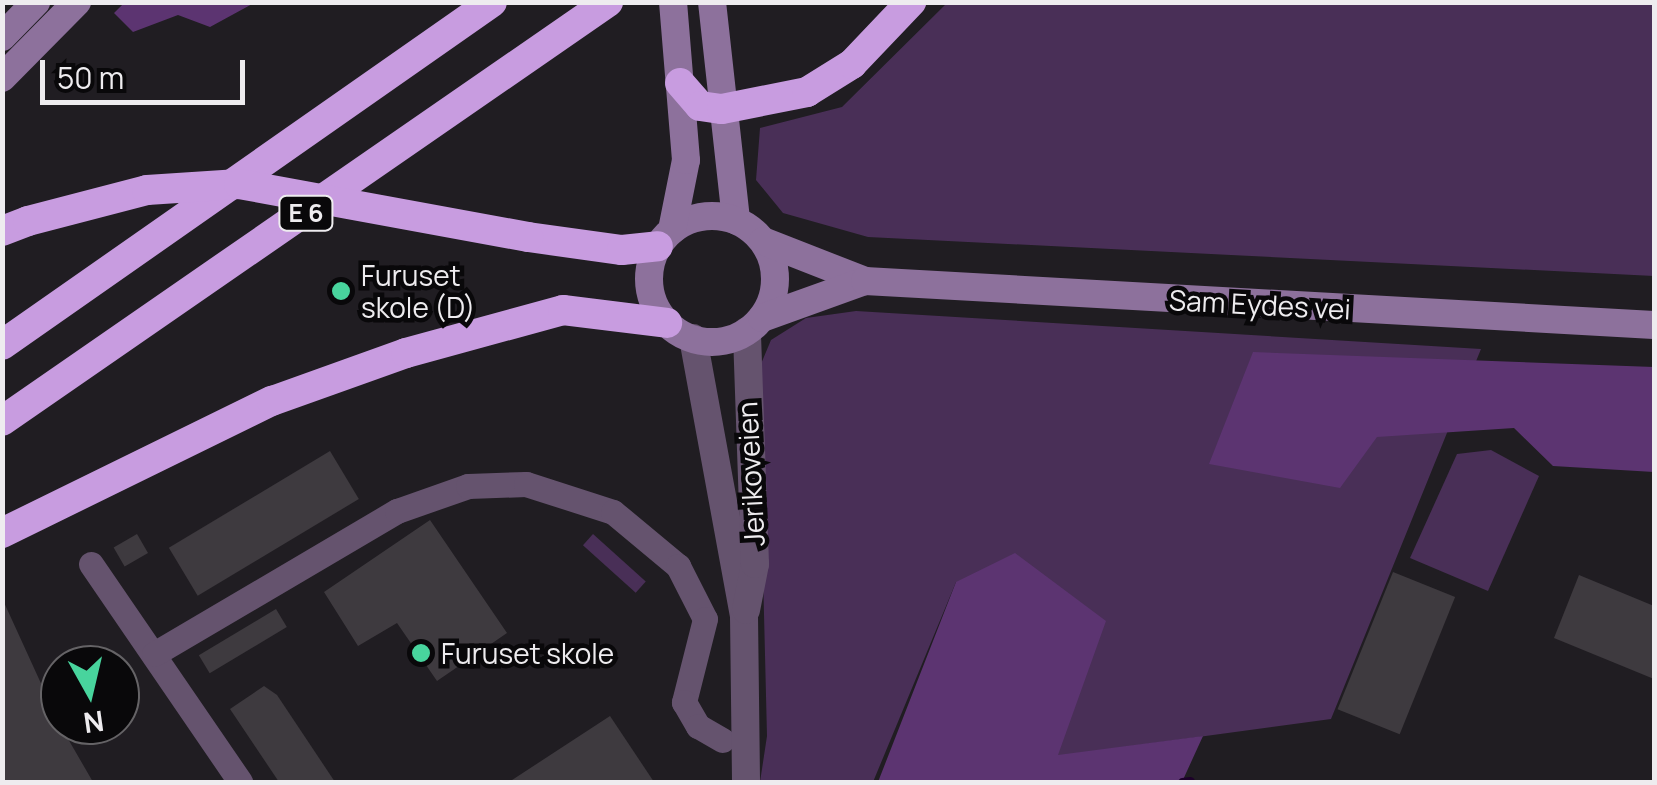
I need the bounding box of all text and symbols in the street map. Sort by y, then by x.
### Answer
scale bar [45,40,250,102]
text: 50 m [57,57,124,98]
road number: E 6 [276,193,336,233]
place label: Furuset skole (D) [361,258,475,324]
marker: Furuset skole (D) [330,280,352,302]
street label: Sam Eydes vei [1168,282,1352,326]
street label: Jerikoveien [729,401,771,547]
place label: Furuset skole [441,636,614,670]
marker: Furuset skole [410,642,432,664]
north arrow [40,645,140,745]
text: N [81,703,107,743]

